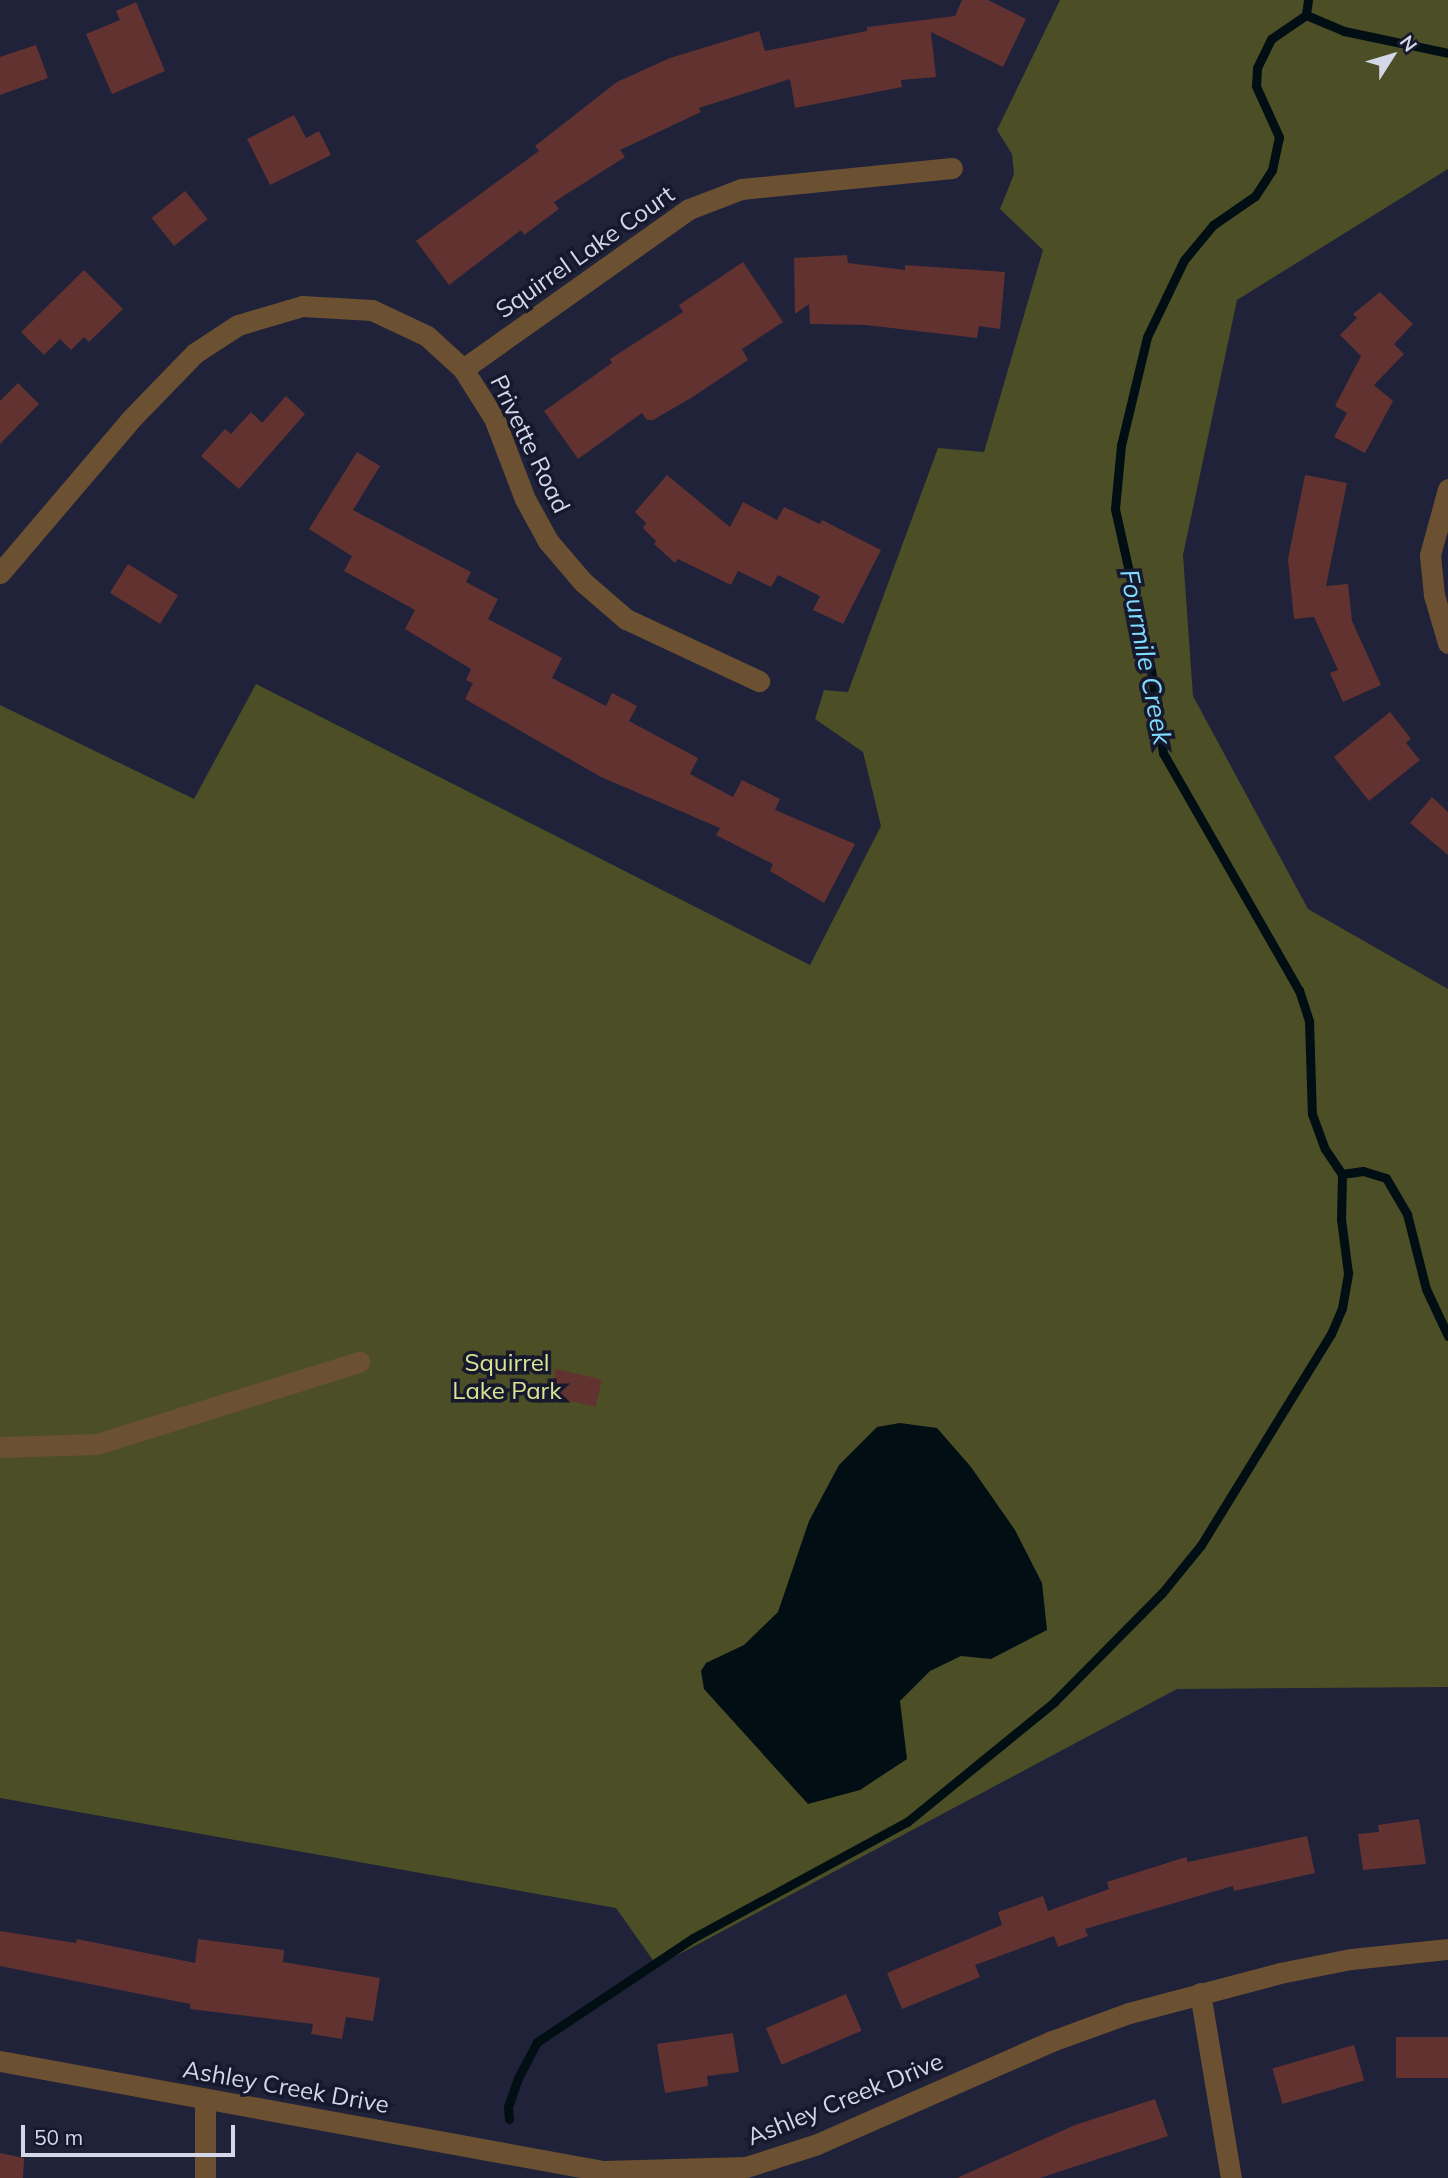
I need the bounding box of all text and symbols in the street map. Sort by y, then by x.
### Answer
north arrow [1357,21,1427,91]
text: N [1395,30,1423,56]
street label: Squirrel Lake Court [490,180,680,324]
street label: Privette Road [484,370,576,518]
water label: Fourmile Creek [1114,567,1178,747]
park label: Squirrel Lake Park [452,1349,562,1405]
street label: Ashley Creek Drive [743,2047,947,2151]
street label: Ashley Creek Drive [181,2055,391,2119]
scale bar [24,2112,238,2156]
text: 50 m [34,2124,83,2150]

